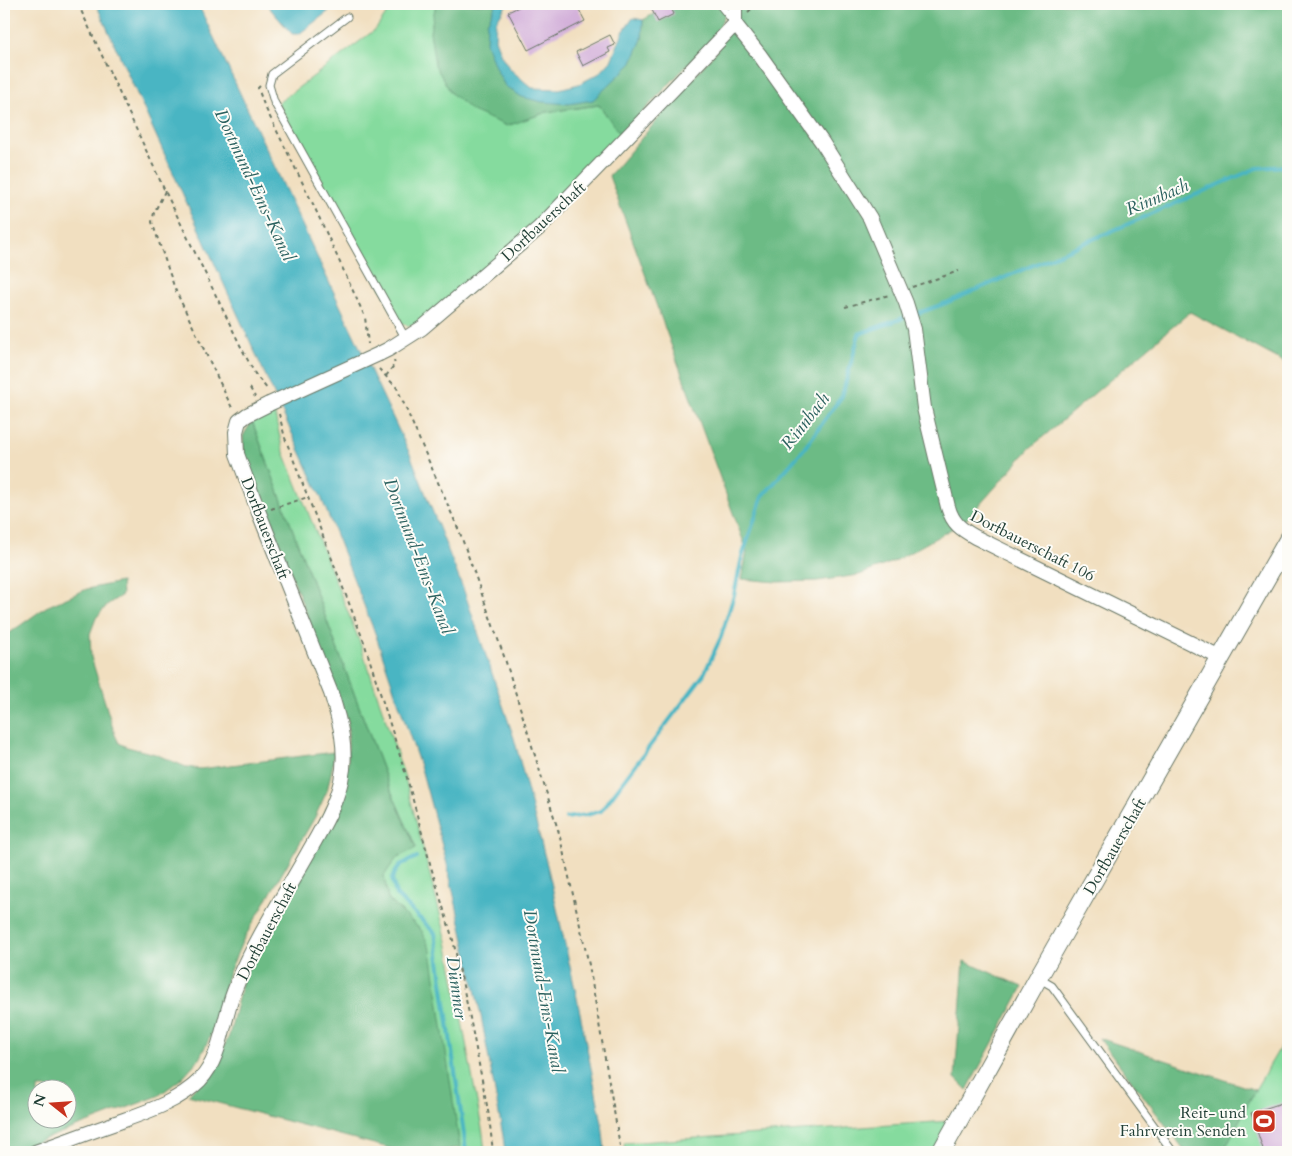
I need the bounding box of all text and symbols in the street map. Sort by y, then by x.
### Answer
water label: Dortmund-Ems-Kanal [208,105,301,266]
water label: Rinnbach [1122,173,1193,222]
street label: Dorfbauerschaft [497,177,591,267]
water label: Rinnbach [775,387,836,455]
street label: Dorfbauerschaft [235,474,295,583]
water label: Dortmund-Ems-Kanal [377,475,460,639]
street label: Dorfbauerschaft 106 [967,505,1099,587]
street label: Dorfbauerschaft [1078,794,1151,899]
street label: Dorfbauerschaft [232,879,302,984]
water label: Dortmund-Ems-Kanal [517,907,570,1076]
water label: Dümmer [440,955,473,1022]
north arrow [28,1078,78,1128]
text: N [29,1092,51,1109]
place label: Reit- und Fahrverein Senden [1120,1102,1246,1142]
sports icon: Reit- und Fahrverein Senden [1251,1108,1277,1134]

